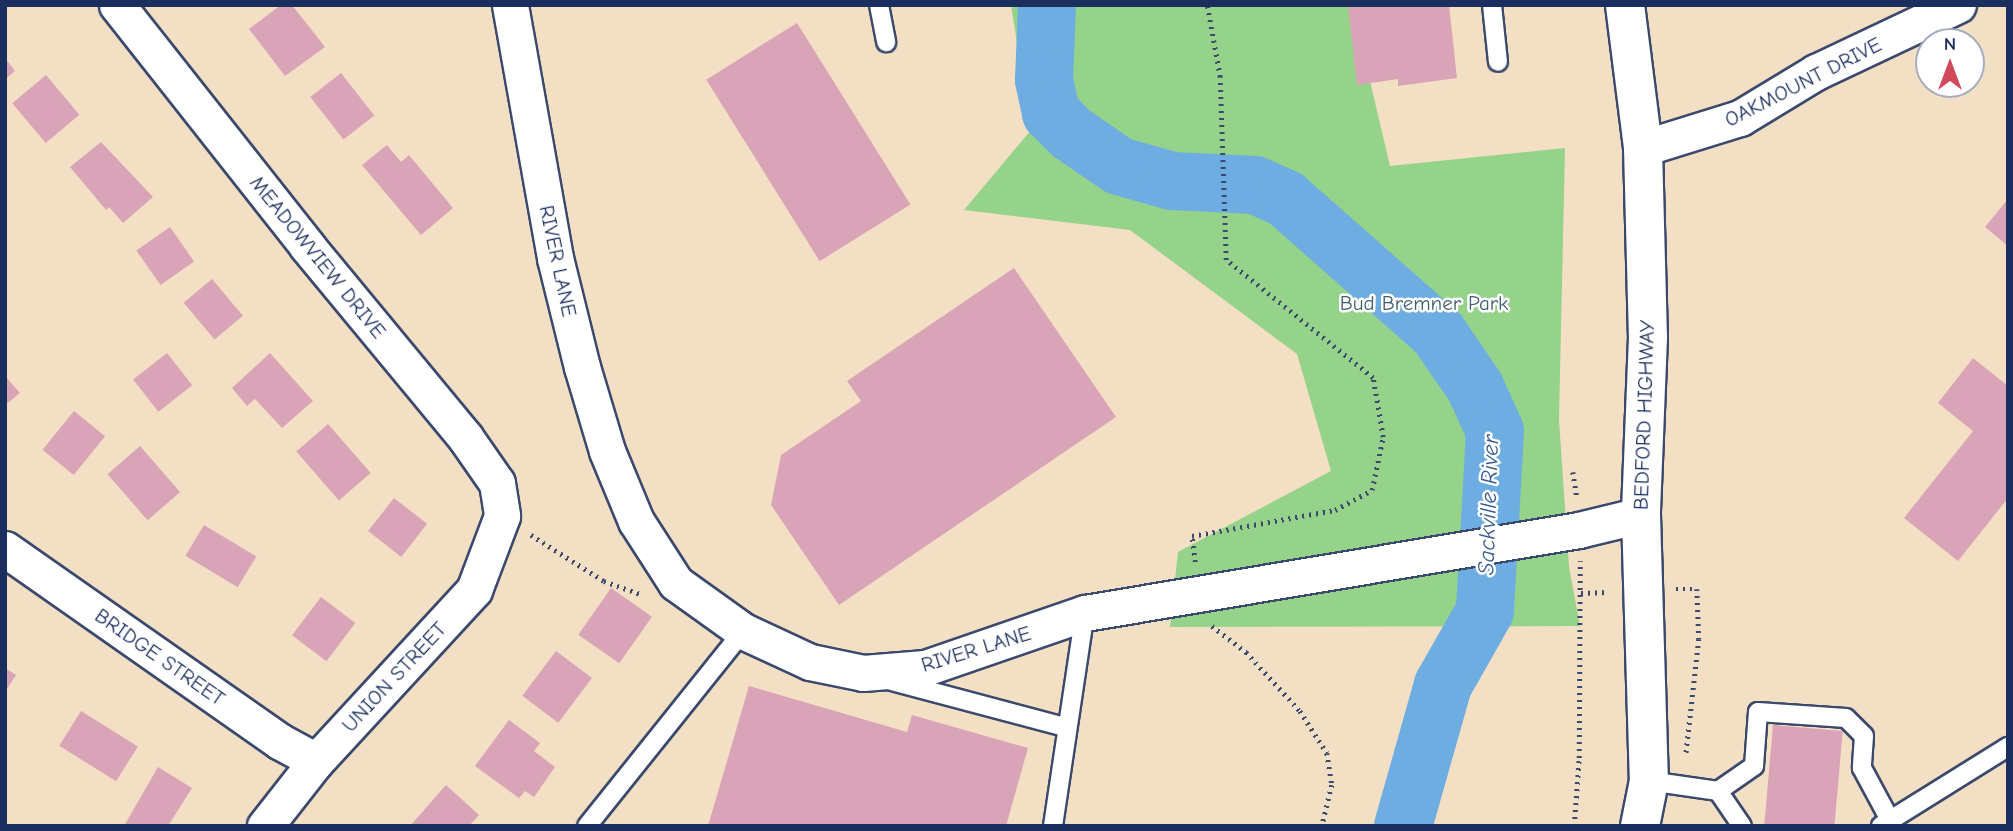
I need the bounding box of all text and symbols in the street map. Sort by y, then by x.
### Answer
north arrow [1915,28,1985,98]
street label: OAKMOUNT DRIVE [1720,32,1886,132]
text: N [1944,33,1956,55]
street label: MEADOWVIEW DRIVE [245,171,391,343]
street label: RIVER LANE [534,203,582,319]
park label: Bud Bremner Park [1340,290,1508,316]
street label: BEDFORD HIGHWAY [1628,319,1660,511]
water label: Sackville River [1473,435,1505,575]
street label: BRIDGE STREET [90,603,230,711]
street label: UNION STREET [336,617,452,737]
street label: RIVER LANE [918,620,1034,678]

